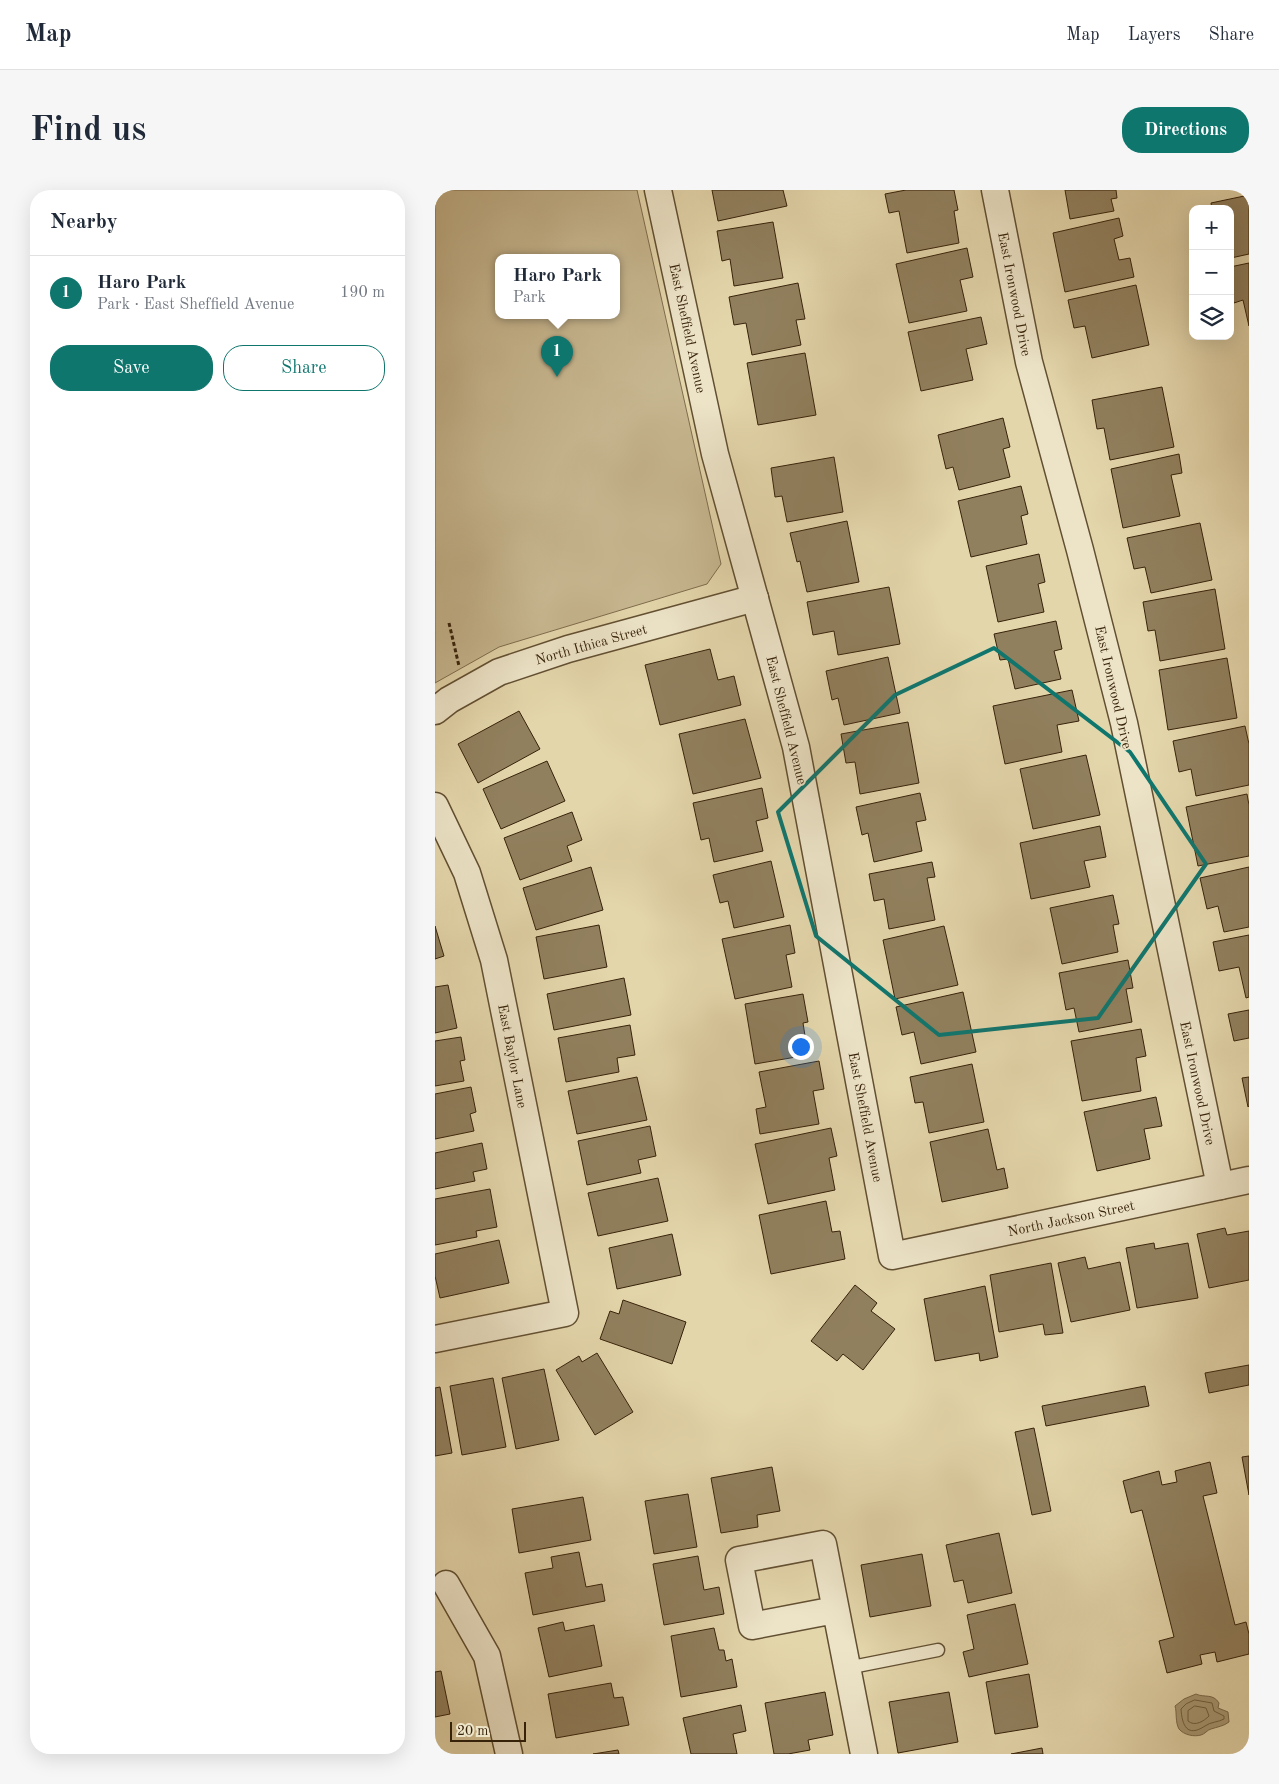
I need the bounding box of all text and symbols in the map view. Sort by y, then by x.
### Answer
text: Map [25,23,72,47]
text: Map [1066,26,1100,44]
text: Layers [1128,26,1180,44]
text: Share [1208,26,1254,44]
button: Directions [1122,107,1249,153]
text: Find us [30,113,146,148]
map controls [1189,205,1234,340]
button: + [1189,205,1234,250]
text: Nearby [50,212,118,233]
street label: East Ironwood Drive [995,231,1033,357]
button: − [1189,250,1234,295]
popup [495,254,620,319]
street label: East Sheffield Avenue [666,262,708,394]
text: Haro Park [513,267,602,286]
text: Haro Park [97,274,187,293]
text: 1 [61,285,71,301]
text: 190 m [340,285,385,301]
text: Park [513,290,546,306]
button: layers [1189,295,1234,340]
text: Park · East Sheffield Avenue [97,297,294,313]
pin: 1 [541,336,573,377]
button: Save [50,345,213,391]
button: Share [223,345,385,391]
street label: North Ithica Street [534,622,649,668]
street label: East Ironwood Drive [1092,624,1134,750]
street label: East Sheffield Avenue [763,654,809,786]
street label: East Baylor Lane [495,1003,529,1110]
street label: East Ironwood Drive [1177,1020,1217,1146]
your location [788,1034,814,1060]
street label: East Sheffield Avenue [846,1051,884,1183]
street label: North Jackson Street [1006,1199,1136,1239]
scale bar [450,1719,526,1742]
text: 20 m [457,1724,488,1738]

